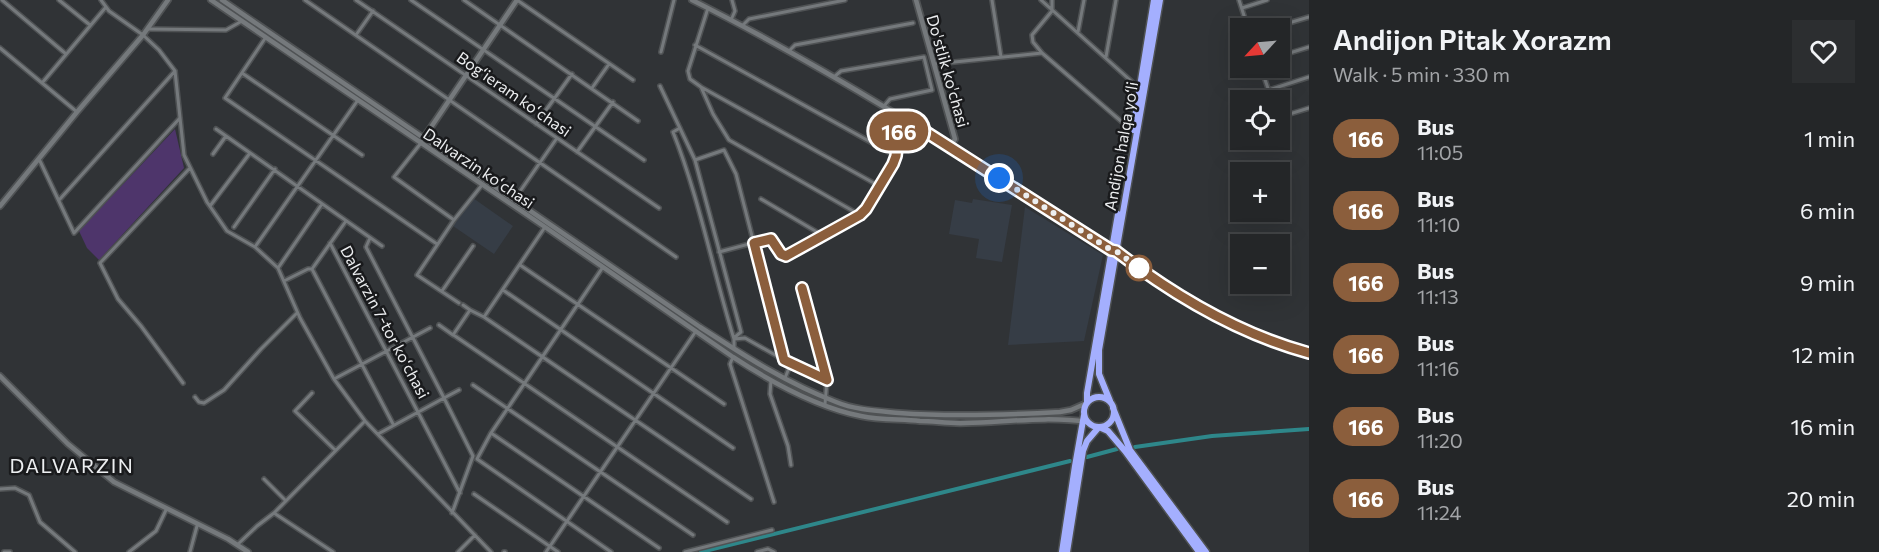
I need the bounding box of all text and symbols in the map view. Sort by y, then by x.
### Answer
street label: Do'stlik ko'chasi [923,12,974,129]
north arrow [1230,18,1290,78]
map controls [1230,18,1290,294]
button: heart [1792,20,1855,83]
text: Andijon Pitak Xorazm [1333,22,1612,56]
street label: Bogʻieram koʻchasi [454,47,575,140]
text: Walk · 5 min · 330 m [1333,62,1510,86]
street label: Andijon halqa yo‘li [1100,80,1141,212]
button: locate [1230,90,1290,150]
line badge: 166 [864,112,934,150]
text: Bus [1417,113,1454,140]
text: 166 [881,119,917,144]
street label: Dalvarzin koʻchasi [420,123,538,212]
text: 1 min [1804,125,1855,152]
text: 166 [1348,126,1384,151]
text: 11:05 [1417,140,1463,164]
button: + [1230,162,1290,222]
your location [984,163,1014,193]
text: Bus [1417,185,1454,212]
text: 6 min [1800,197,1855,224]
text: 166 [1348,198,1384,223]
text: 11:10 [1417,212,1460,236]
button: − [1230,234,1290,294]
street label: Dalvarzin 7-tor koʻchasi [337,242,434,401]
unlabelled marker [1126,255,1152,281]
text: Bus [1417,257,1454,284]
text: 9 min [1800,269,1855,296]
text: 166 [1348,270,1384,295]
text: 11:13 [1417,284,1459,308]
text: Bus [1417,329,1454,356]
text: 12 min [1792,341,1855,368]
text: 166 [1348,342,1384,367]
text: 11:16 [1417,356,1460,380]
text: Bus [1417,401,1454,428]
text: 16 min [1791,413,1855,440]
text: 166 [1348,414,1384,439]
text: 11:20 [1417,428,1463,452]
district label: DALVARZIN [10,453,134,477]
text: Bus [1417,473,1454,500]
text: 20 min [1787,485,1855,512]
text: 166 [1348,486,1384,511]
text: 11:24 [1417,500,1462,524]

